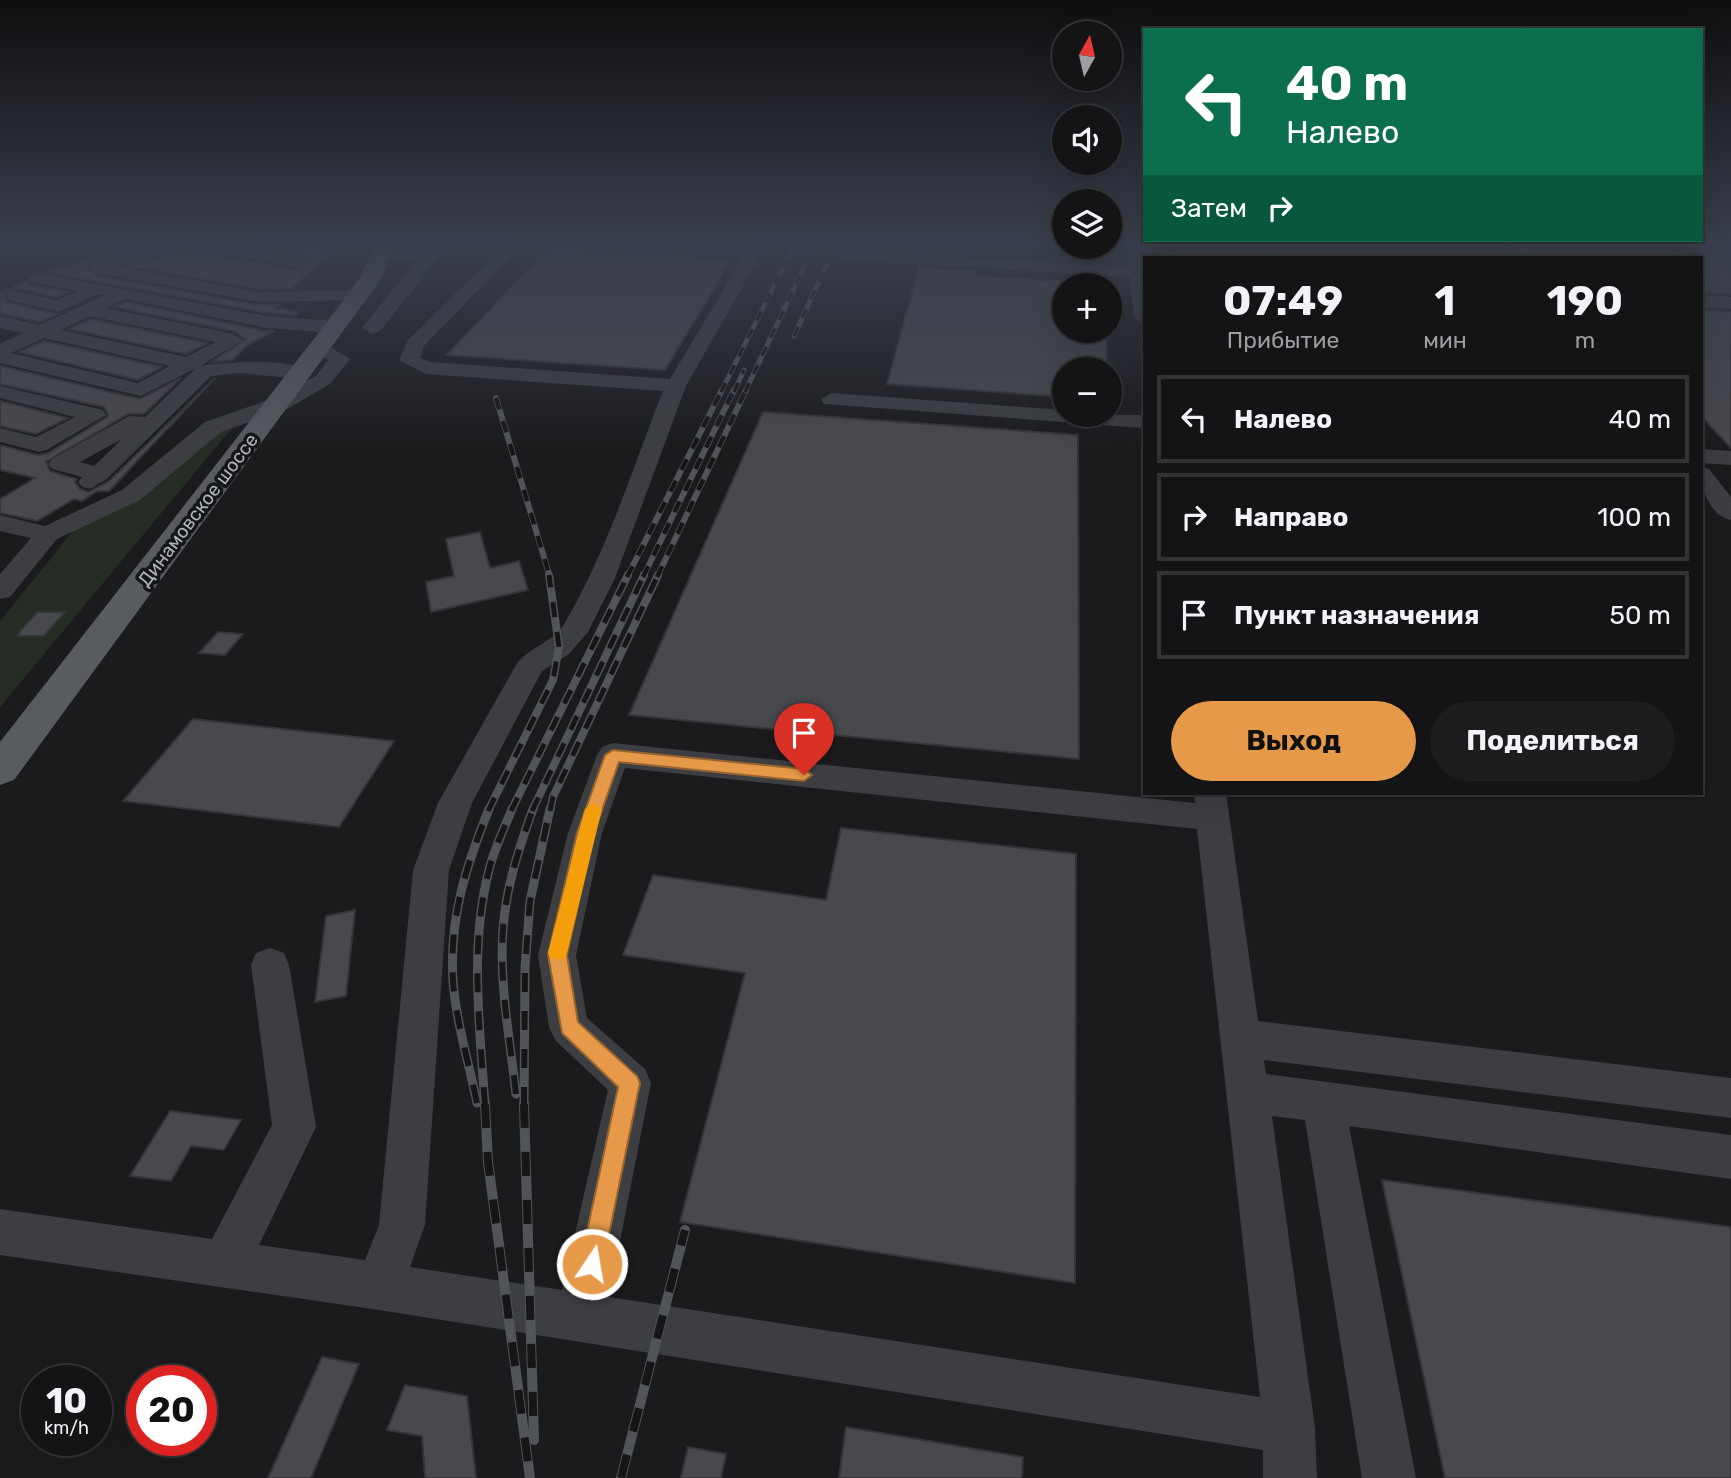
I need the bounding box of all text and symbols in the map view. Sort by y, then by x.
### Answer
north arrow [1052,21,1122,91]
map controls [1052,21,1122,427]
text: 40 m [1286,54,1408,112]
icon: left [1171,56,1262,147]
button: sound [1052,105,1122,175]
text: Налево [1286,113,1399,151]
button: layers [1052,189,1122,259]
icon: right [1261,189,1299,227]
text: Затем [1171,193,1247,224]
button: + [1052,273,1122,343]
text: 07:49 [1223,276,1343,326]
text: 1 [1435,276,1455,326]
text: 190 [1547,276,1623,326]
text: Прибытие [1227,326,1339,354]
text: мин [1423,326,1467,354]
text: m [1575,326,1595,354]
button: − [1052,357,1122,427]
icon: left [1175,400,1213,438]
text: Налево [1234,404,1332,435]
text: 40 m [1609,404,1671,435]
street label: Динамовское шоссе [133,429,263,591]
icon: right [1175,498,1213,536]
text: Направо [1234,502,1348,533]
text: 100 m [1597,502,1671,533]
icon: arrive [1175,596,1213,634]
text: Пункт назначения [1234,600,1479,631]
text: 50 m [1610,600,1671,631]
button: Выход [1171,701,1416,781]
button: Поделиться [1430,701,1675,781]
pin [774,703,834,775]
icon: arrive [785,714,823,752]
position arrow [555,1227,629,1301]
speed limit sign: 20 [126,1365,217,1456]
text: 10 [46,1380,87,1422]
text: km/h [44,1417,89,1439]

